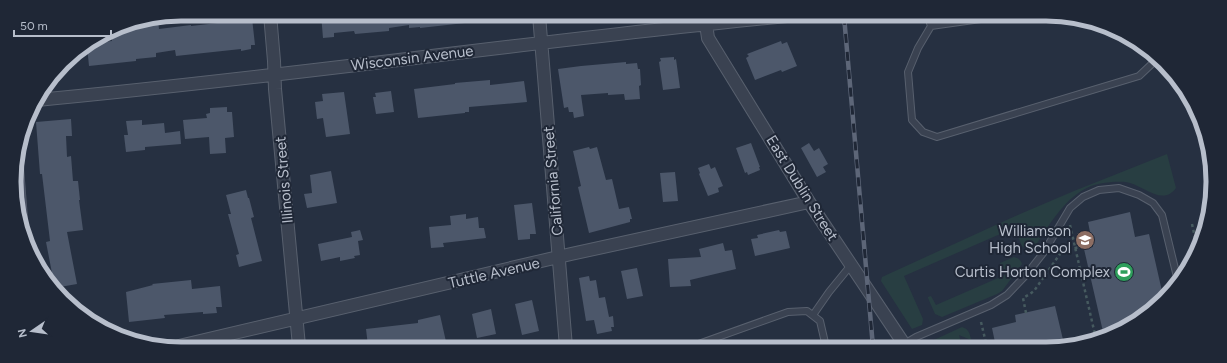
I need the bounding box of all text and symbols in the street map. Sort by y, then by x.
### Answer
scale bar [14,12,111,38]
text: 50 m [20,19,48,33]
street label: Wisconsin Avenue [350,42,474,74]
street label: California Street [539,125,567,236]
street label: East Dublin Street [762,132,842,244]
street label: Illinois Street [271,135,297,224]
place label: Williamson High School [989,222,1071,257]
school or university icon: Williamson High School [1074,229,1096,251]
street label: Tuttle Avenue [447,254,541,292]
sports icon: Curtis Horton Complex [1113,261,1135,283]
place label: Curtis Horton Complex [955,263,1110,281]
north arrow [12,311,52,351]
text: N [15,328,30,339]

